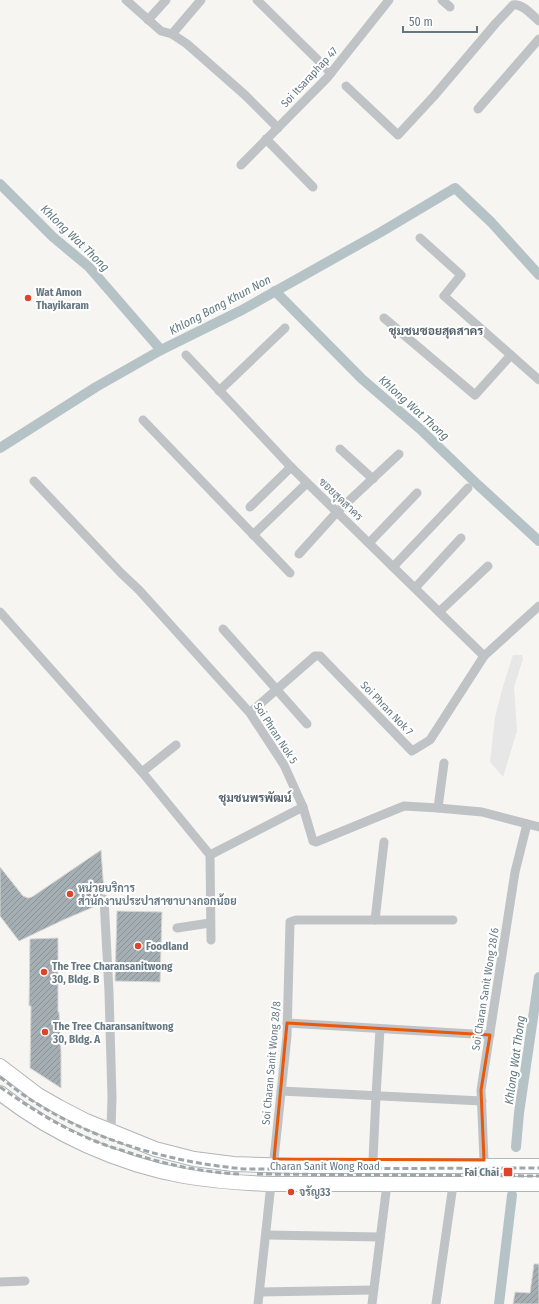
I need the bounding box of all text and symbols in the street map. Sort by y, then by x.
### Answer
scale bar [403,8,477,34]
text: 50 m [409,15,433,29]
street label: Soi Itsaraphap 47 [278,44,341,110]
water label: Khlong Wat Thong [38,202,112,274]
water label: Khlong Bang Khun Non [167,272,273,338]
place label: Wat Amon Thayikaram [36,286,89,312]
marker: Wat Amon Thayikaram [23,293,33,303]
district label: ชุมชนซอยสุดสาคร [389,324,483,339]
water label: Khlong Wat Thong [376,373,452,443]
street label: ซอยสุดสาคร [315,475,365,525]
street label: Soi Phran Nok 7 [358,679,416,738]
street label: Soi Phran Nok 5 [251,700,300,766]
district label: ชุมชนพรพัฒน์ [219,790,292,806]
place label: หน่วยบริการ สำนักงานประปาสาขาบางกอกน้อย [78,881,237,908]
marker: หน่วยบริการ สำนักงานประปาสาขาบางกอกน้อย [65,889,75,899]
street label: Soi Charan Sanit Wong 28/6 [469,926,502,1051]
place label: Foodland [146,940,188,953]
marker: Foodland [133,941,143,951]
place label: The Tree Charansanitwong 30, Bldg. B [51,960,173,986]
marker: The Tree Charansanitwong 30, Bldg. B [39,967,49,977]
street label: Soi Charan Sanit Wong 28/8 [260,1000,283,1126]
water label: Khlong Wat Thong [502,1015,528,1105]
place label: The Tree Charansanitwong 30, Bldg. A [52,1020,174,1046]
marker: The Tree Charansanitwong 30, Bldg. A [40,1027,50,1037]
street label: Charan Sanit Wong Road [270,1160,380,1173]
place label: Fai Chai [464,1166,499,1179]
marker: Fai Chai [502,1166,514,1178]
place label: จรัญ33 [299,1185,331,1199]
marker: จรัญ33 [286,1187,296,1197]

